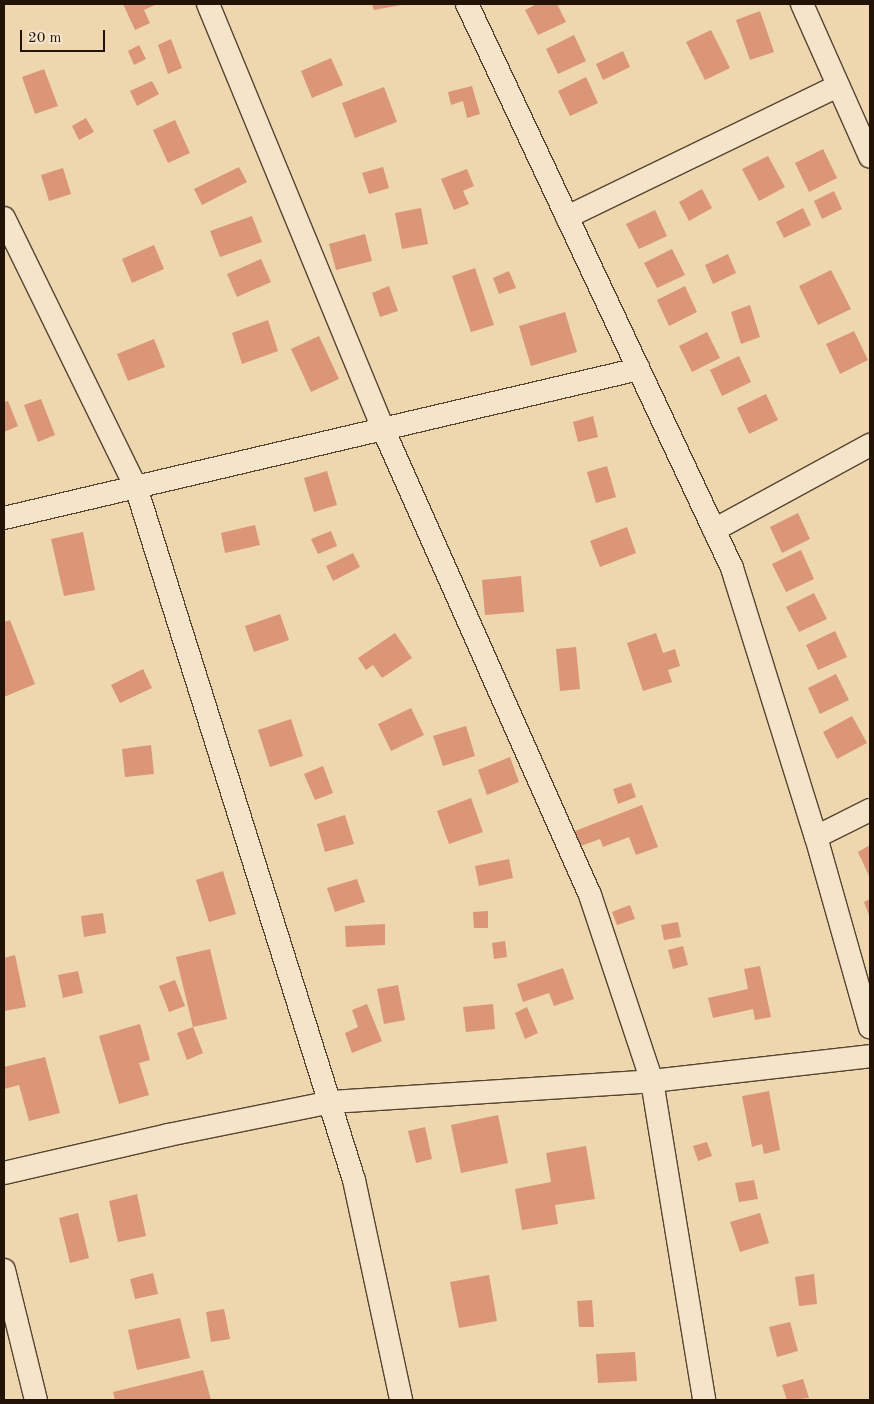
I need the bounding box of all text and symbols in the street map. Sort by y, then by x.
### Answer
scale bar [22,20,108,52]
text: 20 m [28,31,62,46]

